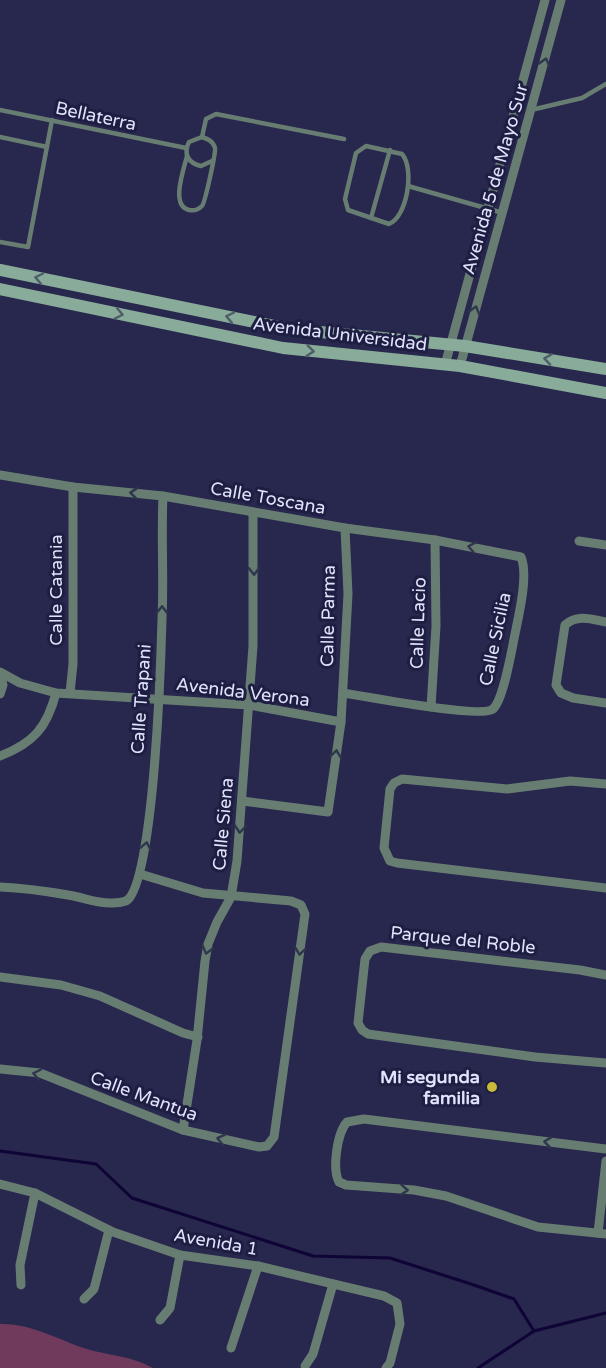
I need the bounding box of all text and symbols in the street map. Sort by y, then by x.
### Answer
one-way arrow [538,57,550,67]
street label: Avenida 5 de Mayo Sur [457,81,533,277]
street label: Bellaterra [53,97,139,135]
one-way arrow [35,272,45,285]
one-way arrow [468,305,480,316]
one-way arrow [114,307,124,320]
one-way arrow [226,311,236,324]
street label: Avenida Universidad [252,312,428,356]
one-way arrow [306,344,315,357]
one-way arrow [544,354,553,366]
street label: Calle Toscana [209,477,327,519]
one-way arrow [129,487,139,500]
street label: Calle Catania [45,534,67,646]
one-way arrow [467,541,477,554]
street label: Calle Parma [316,565,340,667]
one-way arrow [248,567,260,576]
street label: Calle Lacio [405,577,431,669]
street label: Calle Sicilia [474,590,516,688]
one-way arrow [156,605,168,614]
street label: Calle Trapani [126,643,156,755]
street label: Avenida Verona [175,673,311,711]
one-way arrow [330,749,342,758]
street label: Calle Siena [208,777,238,871]
one-way arrow [234,824,247,833]
one-way arrow [139,842,151,851]
street label: Parque del Roble [389,921,537,959]
one-way arrow [202,945,215,955]
one-way arrow [294,947,306,956]
street label: Calle Mantua [87,1066,201,1126]
place label: Mi segunda familia [380,1066,480,1109]
one-way arrow [32,1069,42,1082]
marker: Mi segunda familia [485,1080,499,1094]
one-way arrow [216,1133,226,1146]
one-way arrow [543,1136,552,1148]
one-way arrow [399,1183,408,1196]
street label: Avenida 1 [172,1224,260,1260]

